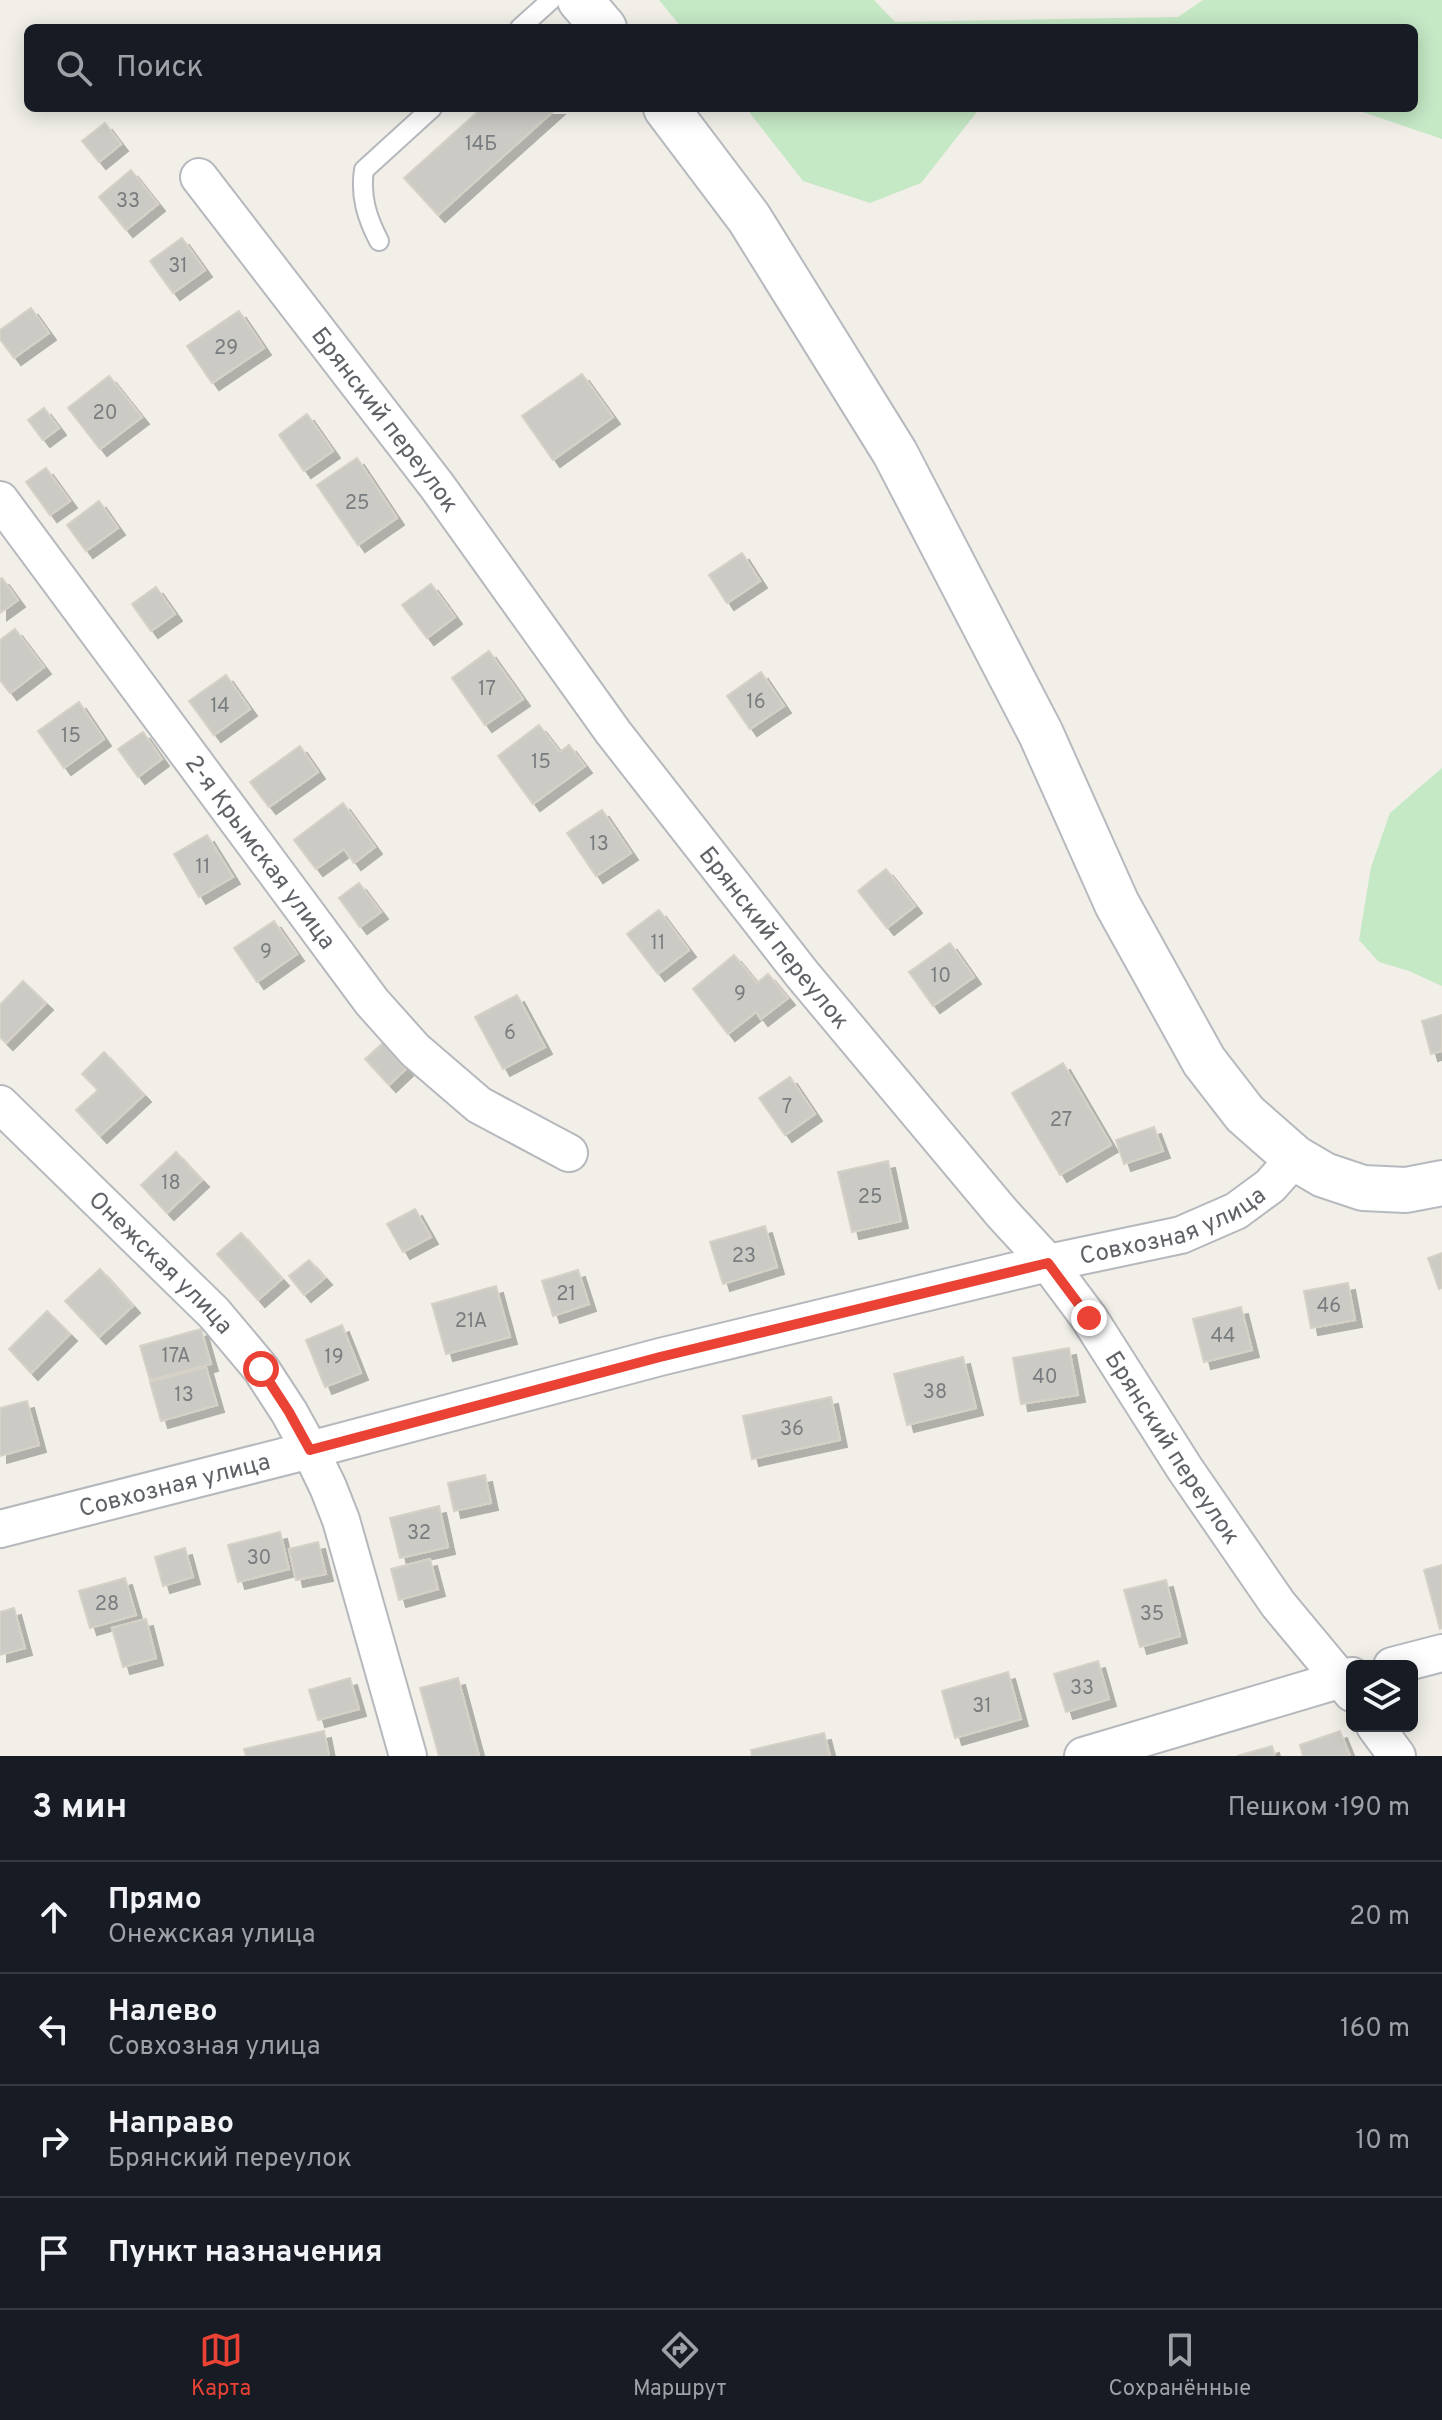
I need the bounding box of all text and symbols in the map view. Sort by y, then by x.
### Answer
search box [24,24,1418,112]
icon: search [52,46,96,90]
text: Поиск [116,50,204,87]
house number: 14Б [465,132,497,158]
house number: 33 [116,189,140,215]
house number: 31 [168,254,188,280]
street label: Брянский переулок [304,322,464,519]
house number: 29 [214,336,238,362]
house number: 20 [92,401,118,427]
house number: 25 [345,491,369,517]
house number: 17 [478,677,496,703]
house number: 16 [746,690,766,716]
house number: 14 [210,694,230,720]
house number: 15 [61,724,81,750]
street label: 2-я Крымская улица [177,750,341,956]
house number: 15 [531,750,551,776]
house number: 13 [589,832,609,858]
street label: Брянский переулок [691,841,855,1036]
house number: 11 [196,855,210,881]
house number: 11 [651,931,665,957]
house number: 9 [260,940,272,966]
house number: 10 [931,964,951,990]
house number: 9 [734,982,746,1008]
house number: 6 [504,1021,516,1047]
house number: 7 [782,1095,792,1121]
house number: 27 [1050,1108,1072,1134]
house number: 18 [161,1171,181,1197]
street label: Совхозная улица [1077,1181,1273,1273]
house number: 25 [858,1185,882,1211]
street label: Онежская улица [81,1186,239,1341]
house number: 23 [732,1244,756,1270]
house number: 21 [556,1282,576,1308]
house number: 46 [1317,1294,1341,1320]
route end [1071,1300,1107,1336]
house number: 21А [455,1309,487,1335]
house number: 44 [1211,1324,1235,1350]
house number: 17А [161,1344,191,1370]
house number: 19 [324,1345,344,1371]
street label: Брянский переулок [1097,1346,1246,1551]
route start [243,1351,279,1387]
house number: 40 [1032,1365,1058,1391]
house number: 38 [923,1380,947,1406]
house number: 13 [174,1383,194,1409]
house number: 36 [780,1417,804,1443]
street label: Совхозная улица [76,1448,274,1525]
house number: 32 [407,1521,431,1547]
house number: 30 [247,1546,271,1572]
house number: 28 [95,1592,119,1618]
house number: 35 [1140,1602,1164,1628]
map controls [1346,1660,1418,1732]
button: layers [1346,1660,1418,1732]
house number: 33 [1070,1676,1094,1702]
house number: 31 [972,1694,992,1720]
text: 3 мин [32,1787,127,1830]
text: Пешком · 190 m [1228,1792,1410,1825]
text: Прямо [108,1882,202,1919]
icon: ahead [32,1895,76,1939]
text: 20 m [1349,1901,1410,1934]
text: Онежская улица [108,1919,316,1952]
text: Налево [108,1994,217,2031]
icon: left [32,2007,76,2051]
text: 160 m [1340,2013,1410,2046]
text: Совхозная улица [108,2031,320,2064]
text: Направо [108,2106,234,2143]
icon: right [32,2119,76,2163]
text: 10 m [1355,2125,1410,2158]
text: Брянский переулок [108,2143,352,2176]
icon: arrive [32,2231,76,2275]
text: Пункт назначения [108,2235,382,2272]
tab: Карта [191,2328,251,2403]
tab: Маршрут [633,2328,727,2403]
tab: Сохранённые [1108,2328,1251,2403]

